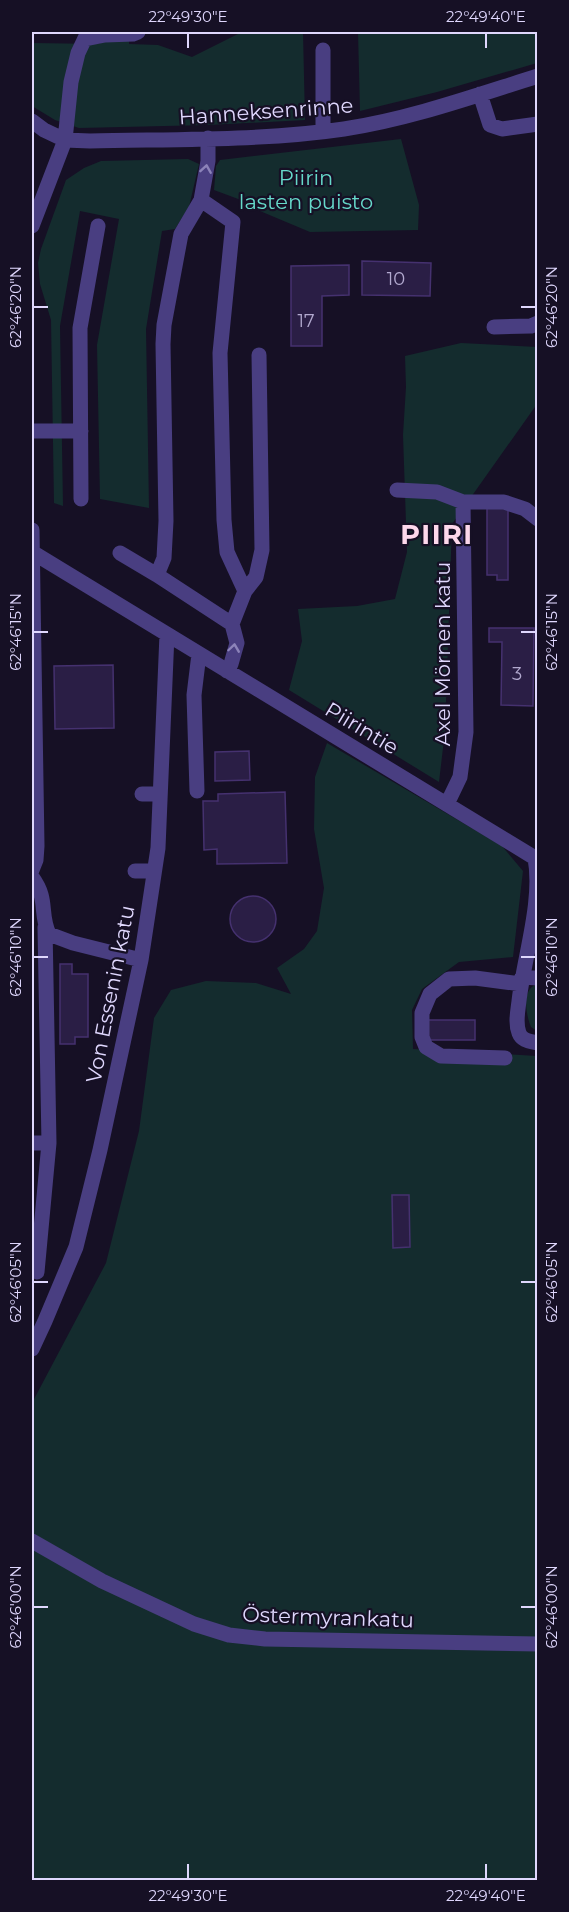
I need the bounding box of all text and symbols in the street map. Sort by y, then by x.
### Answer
text: 22°49'30"E [148,7,228,26]
text: 22°49'40"E [446,7,526,26]
street label: Hanneksenrinne [178,92,354,130]
one-way arrow [200,164,212,174]
park label: Piirin lasten puisto [239,165,373,214]
text: 62°46'20"N [6,266,25,348]
text: 62°46'20"N [542,266,561,348]
house number: 10 [387,268,405,290]
house number: 17 [297,310,315,332]
district label: PIIRI [400,518,474,551]
street label: Axel Mörnen katu [430,562,455,746]
text: 62°46'15"N [6,593,25,671]
text: 62°46'15"N [542,593,561,671]
one-way arrow [228,643,240,653]
house number: 3 [512,663,522,685]
street label: Piirintie [321,696,403,760]
street label: Von Essenin katu [81,903,139,1085]
text: 62°46'10"N [6,917,25,997]
text: 62°46'10"N [542,917,561,997]
text: 62°46'05"N [6,1241,25,1323]
text: 62°46'05"N [542,1241,561,1323]
text: 62°46'00"N [6,1565,25,1649]
text: 62°46'00"N [542,1565,561,1649]
street label: Östermyrankatu [242,1602,414,1632]
text: 22°49'30"E [148,1886,228,1905]
text: 22°49'40"E [446,1886,526,1905]

